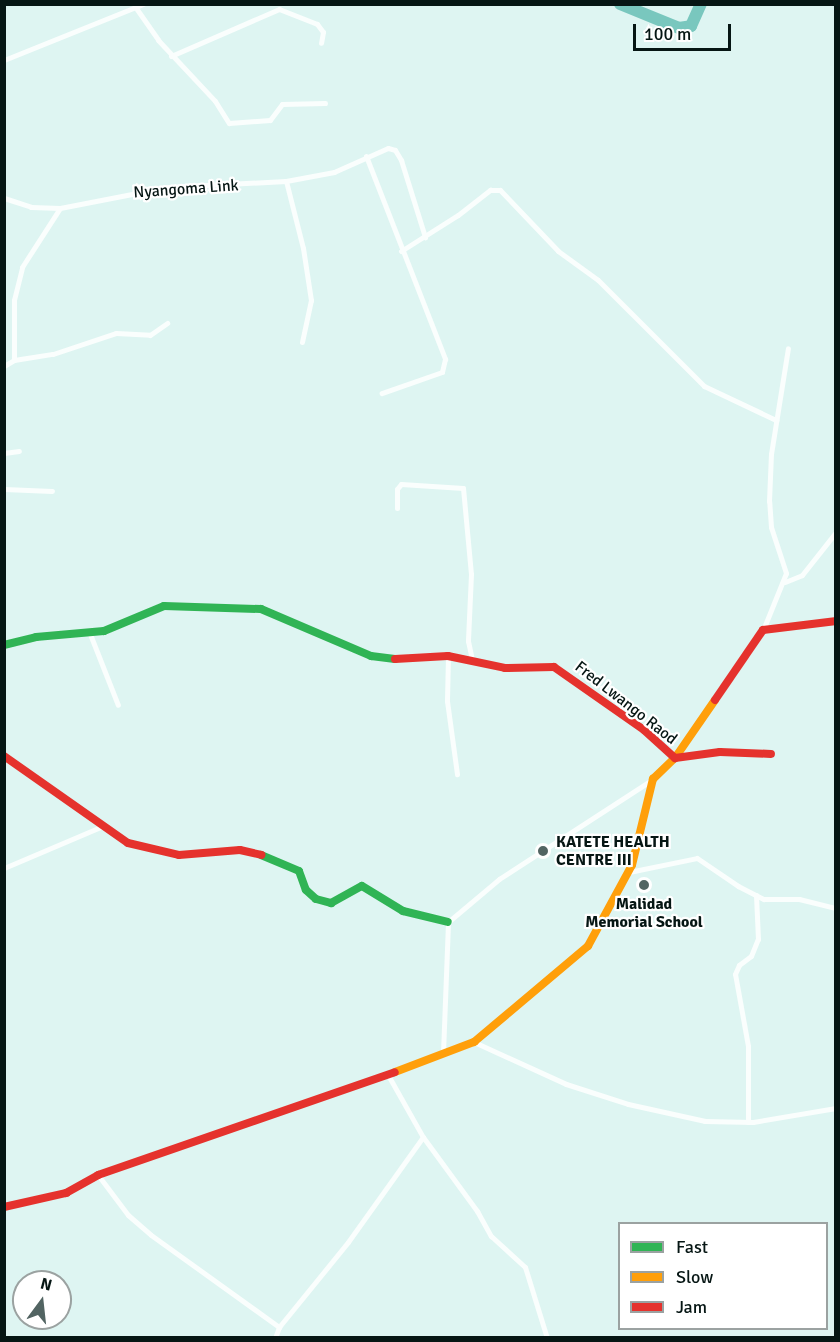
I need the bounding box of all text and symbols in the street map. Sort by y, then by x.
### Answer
scale bar [636,12,734,50]
text: 100 m [644,23,691,45]
street label: Nyangoma Link [133,176,239,202]
street label: Fred Lwango Raod [571,657,681,749]
place label: KATETE HEALTH CENTRE III [556,832,670,870]
marker: KATETE HEALTH CENTRE III [534,842,552,860]
marker: Malidad Memorial School [637,878,651,892]
place label: Malidad Memorial School [585,894,703,932]
legend [618,1222,828,1330]
text: Fast [676,1236,708,1258]
text: Slow [676,1266,713,1288]
north arrow [12,1270,72,1330]
text: N [38,1273,54,1296]
text: Jam [676,1296,707,1318]

